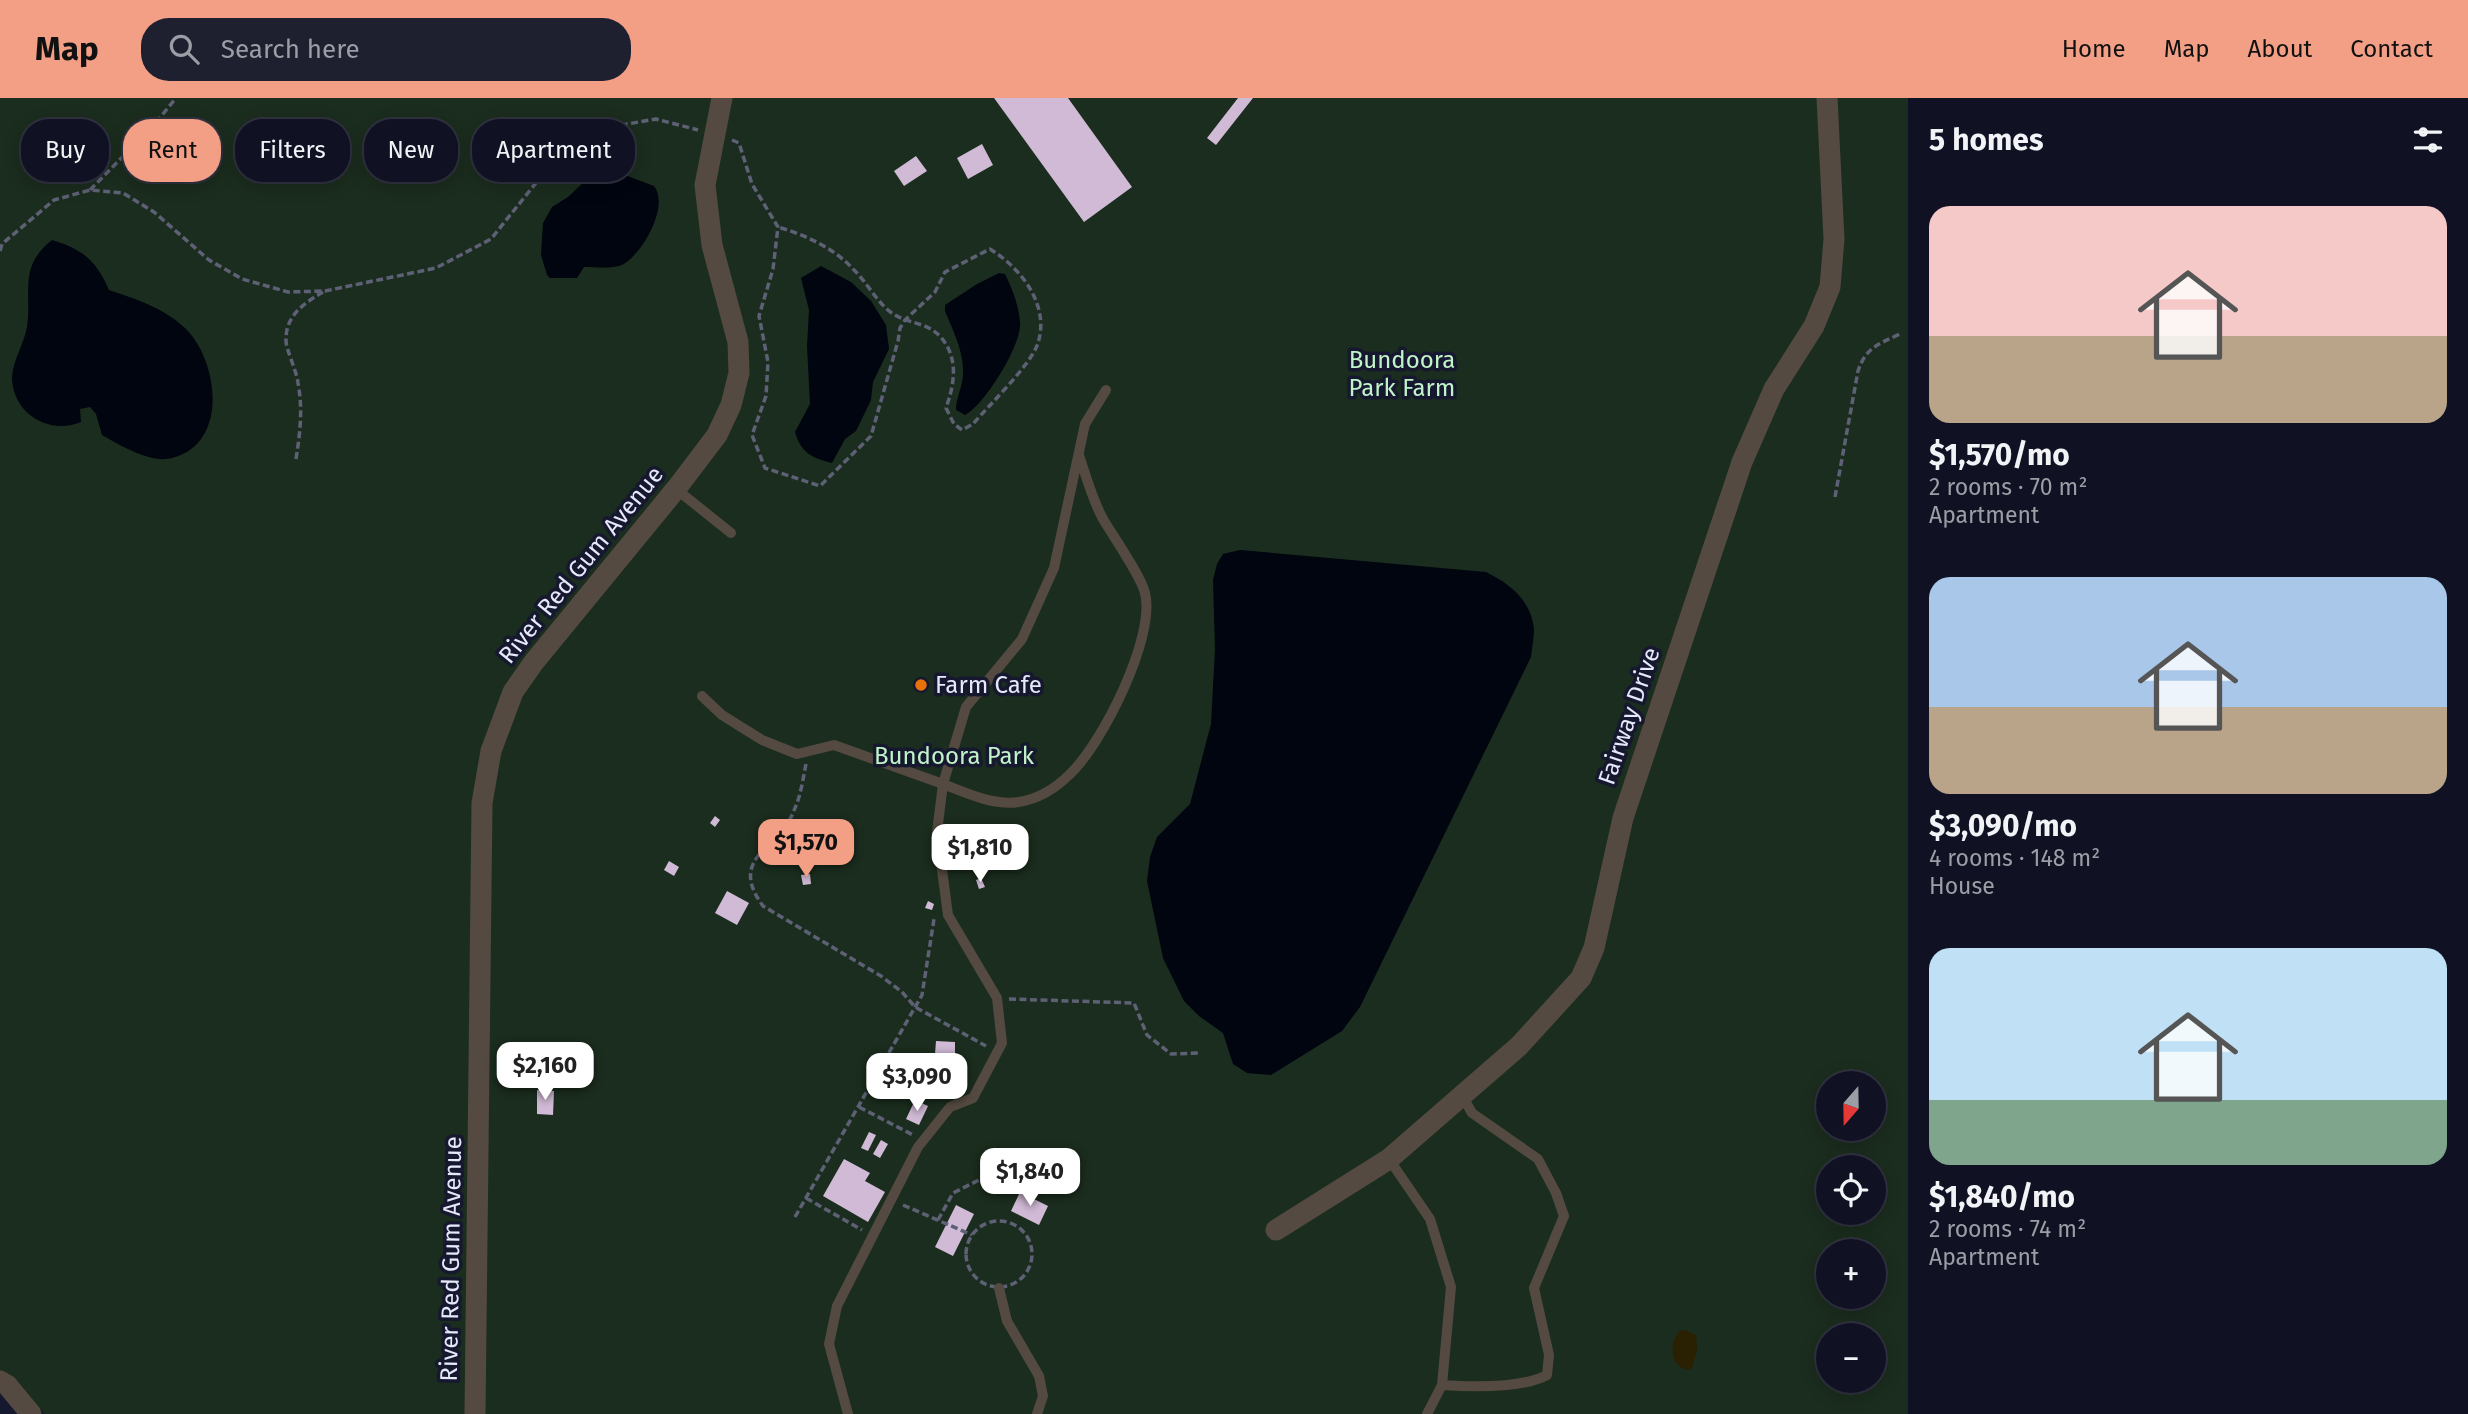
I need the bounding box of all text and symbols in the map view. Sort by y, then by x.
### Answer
search box [141,18,631,81]
text: Map [35,29,99,69]
icon: search [165,30,203,68]
text: Search here [221,34,360,65]
text: Home [2062,35,2126,63]
text: Map [2164,35,2210,63]
text: About [2248,35,2312,63]
text: Contact [2350,35,2433,63]
chip: Buy [21,119,109,182]
chip: Rent [123,119,221,182]
chip: Filters [235,119,350,182]
chip: New [364,119,458,182]
chip: Apartment [472,119,635,182]
icon: filters [2409,121,2447,159]
text: 5 homes [1929,122,2043,158]
icon: home [2125,252,2251,378]
park label: Bundoora Park Farm [1349,346,1455,402]
text: $1,570/mo [1929,437,2070,473]
street label: River Red Gum Avenue [493,461,669,669]
text: 2 rooms · 70 m² [1929,473,2087,501]
text: Apartment [1929,501,2039,529]
icon: home [2125,623,2251,749]
street label: Fairway Drive [1592,644,1666,788]
place label: Farm Cafe [935,671,1042,699]
marker: Farm Cafe [913,677,929,693]
park label: Bundoora Park [874,742,1035,770]
text: $3,090/mo [1929,808,2077,844]
pin: $1,570 [749,820,863,879]
pin: $1,810 [923,824,1037,884]
text: $1,570 [774,828,838,856]
text: $1,810 [948,833,1012,861]
text: 4 rooms · 148 m² [1929,844,2100,872]
text: House [1929,872,1995,900]
icon: home [2125,994,2251,1120]
pin: $2,160 [488,1042,602,1102]
text: $2,160 [513,1051,577,1079]
pin: $3,090 [860,1054,974,1113]
text: $3,090 [882,1062,952,1090]
north arrow [1816,1071,1886,1141]
map controls [1816,1071,1886,1393]
street label: River Red Gum Avenue [435,1136,467,1382]
pin: $1,840 [973,1148,1087,1208]
button: locate [1816,1155,1886,1225]
text: $1,840 [996,1157,1064,1185]
text: $1,840/mo [1929,1179,2075,1215]
text: 2 rooms · 74 m² [1929,1215,2086,1243]
button: + [1816,1239,1886,1309]
text: Apartment [1929,1243,2039,1271]
button: − [1816,1323,1886,1393]

